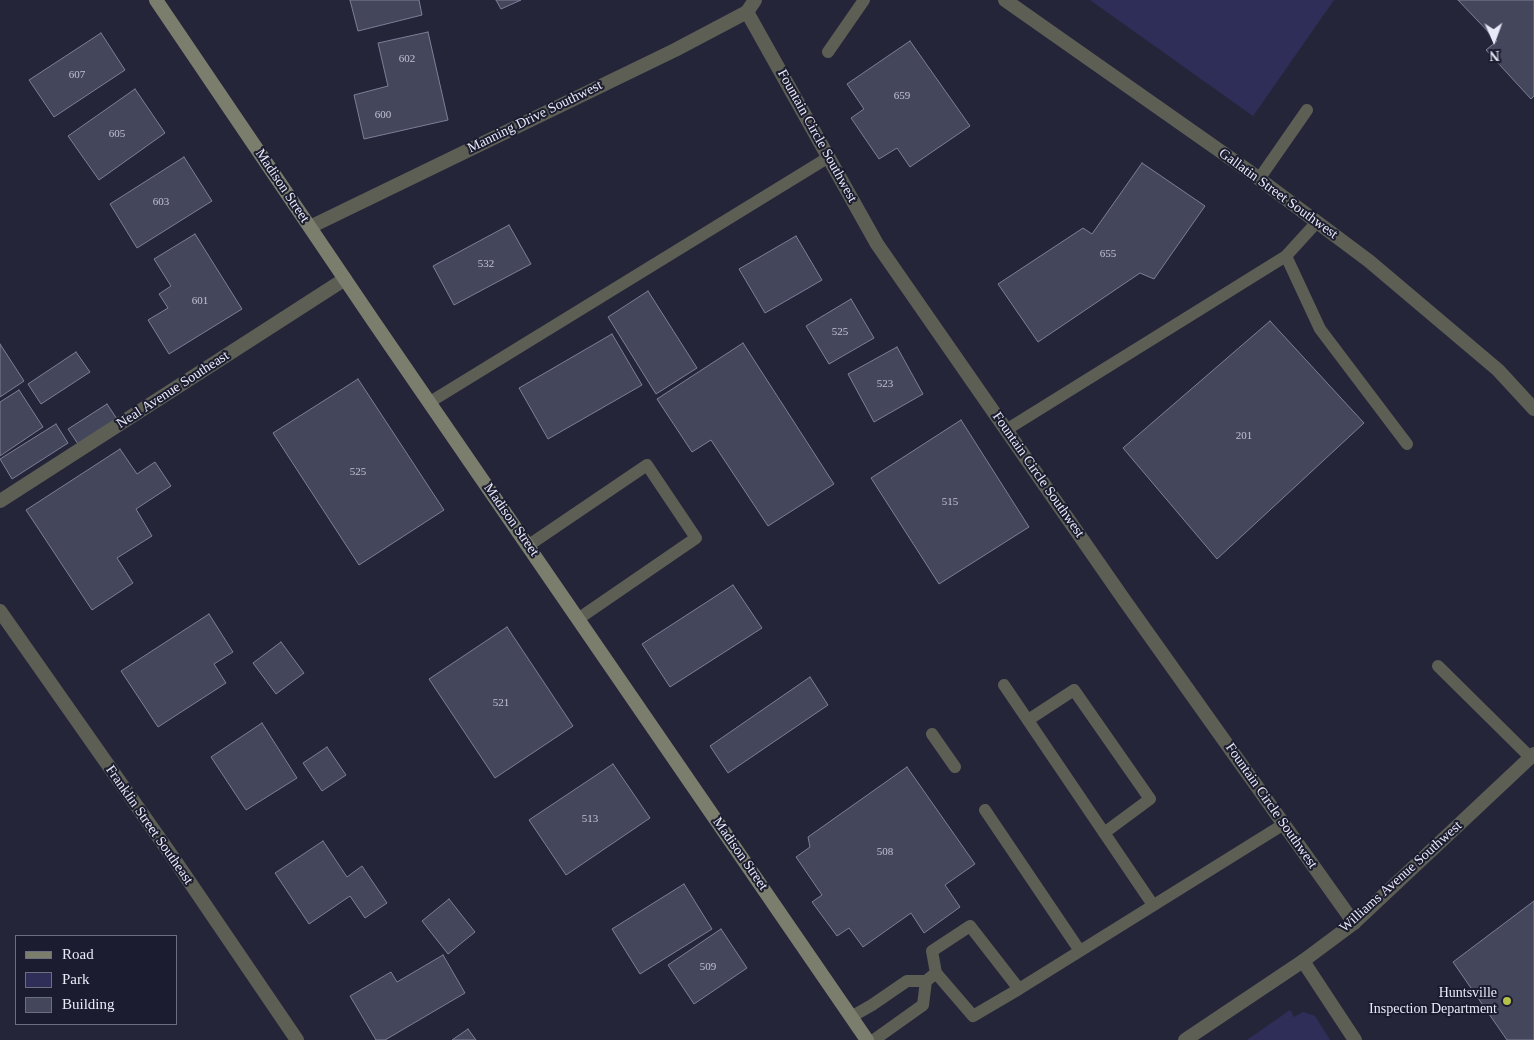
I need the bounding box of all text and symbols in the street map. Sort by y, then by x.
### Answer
north arrow [1469,15,1519,65]
text: N [1489,48,1500,63]
house number: 602 [399,52,415,66]
street label: Fountain Circle Southwest [773,67,861,205]
house number: 607 [69,68,85,82]
street label: Manning Drive Southwest [465,77,605,157]
house number: 659 [894,89,910,103]
house number: 600 [375,108,391,122]
house number: 605 [109,127,125,141]
street label: Gallatin Street Southwest [1215,145,1341,243]
street label: Madison Street [251,146,313,226]
house number: 603 [153,195,169,209]
house number: 655 [1100,247,1116,261]
house number: 532 [478,257,494,271]
house number: 601 [192,294,208,308]
house number: 525 [832,325,848,339]
street label: Neal Avenue Southeast [114,347,232,433]
house number: 523 [877,377,893,391]
street label: Fountain Circle Southwest [988,409,1088,541]
house number: 201 [1236,429,1252,443]
house number: 525 [350,465,366,479]
street label: Madison Street [480,480,542,560]
house number: 515 [942,495,958,509]
house number: 521 [493,696,509,710]
street label: Fountain Circle Southwest [1221,740,1321,872]
street label: Franklin Street Southeast [102,762,196,888]
house number: 513 [582,812,598,826]
street label: Madison Street [709,814,771,894]
street label: Williams Avenue Southwest [1336,818,1466,936]
house number: 508 [877,845,893,859]
legend [15,935,178,1025]
text: Road [62,946,94,962]
house number: 509 [700,960,716,974]
text: Park [62,971,90,987]
place label: Huntsville Inspection Department [1369,985,1497,1018]
marker: Huntsville Inspection Department [1501,995,1513,1007]
text: Building [62,996,115,1012]

